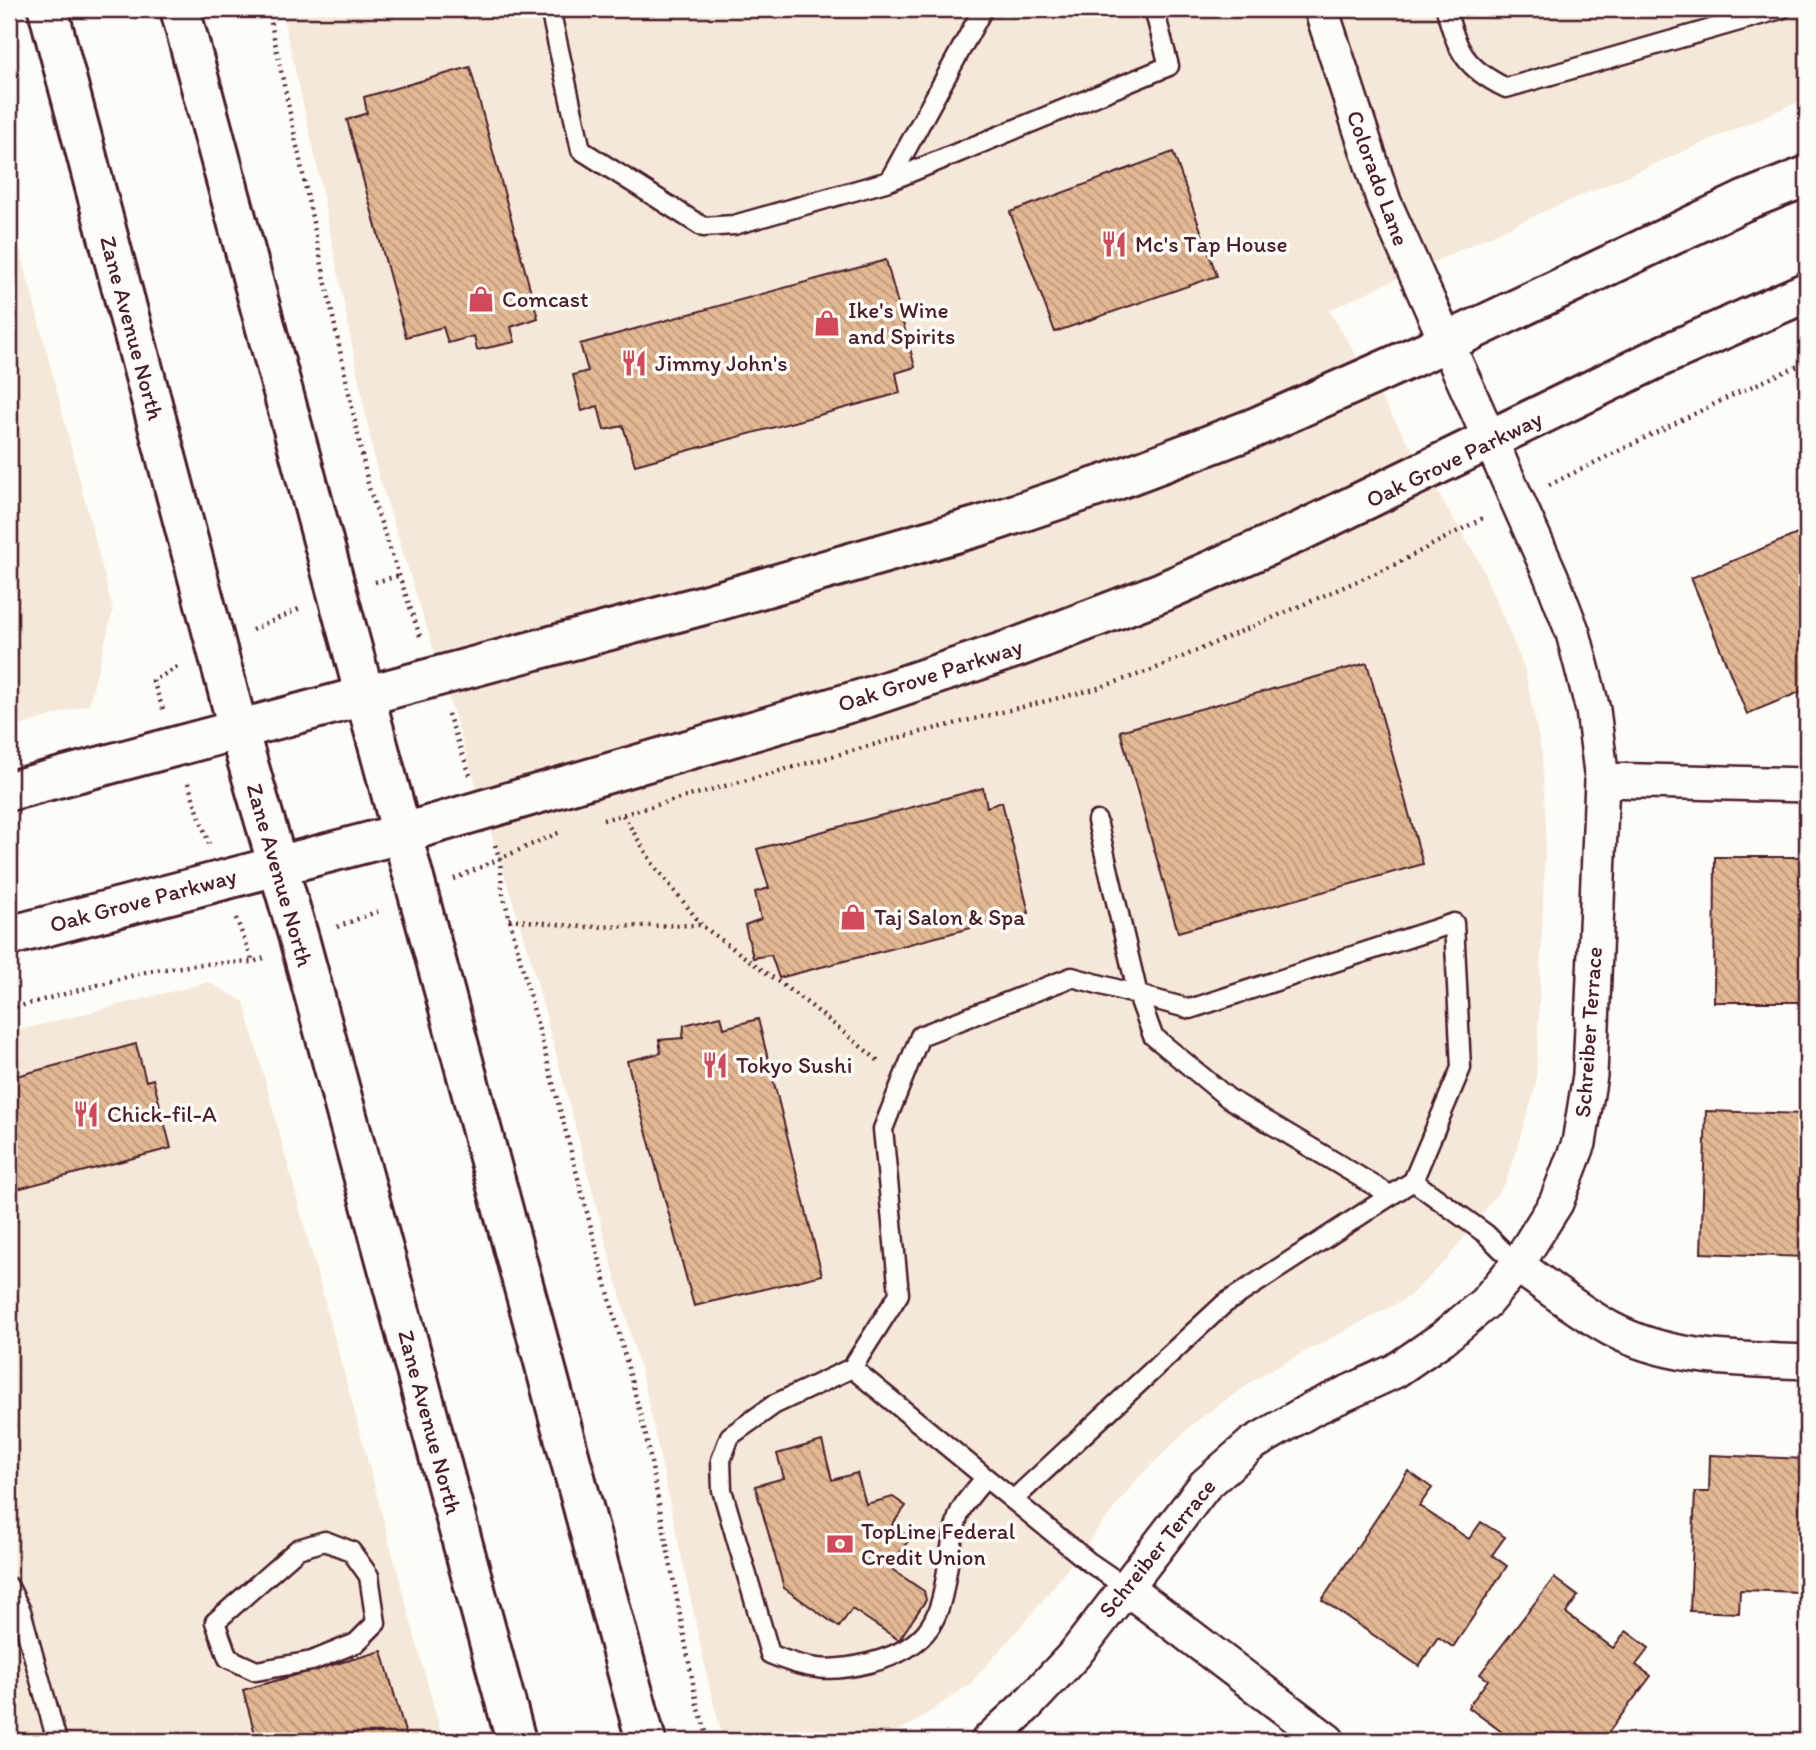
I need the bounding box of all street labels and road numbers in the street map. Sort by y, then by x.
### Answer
street label: Colorado Lane [1341,107,1415,249]
street label: Zane Avenue North [94,233,170,423]
street label: Oak Grove Parkway [1361,404,1547,514]
street label: Oak Grove Parkway [834,632,1026,718]
street label: Zane Avenue North [240,780,320,970]
street label: Oak Grove Parkway [46,862,240,938]
street label: Schreiber Terrace [1568,946,1608,1118]
street label: Zane Avenue North [392,1327,468,1517]
street label: Schreiber Terrace [1092,1473,1222,1623]

